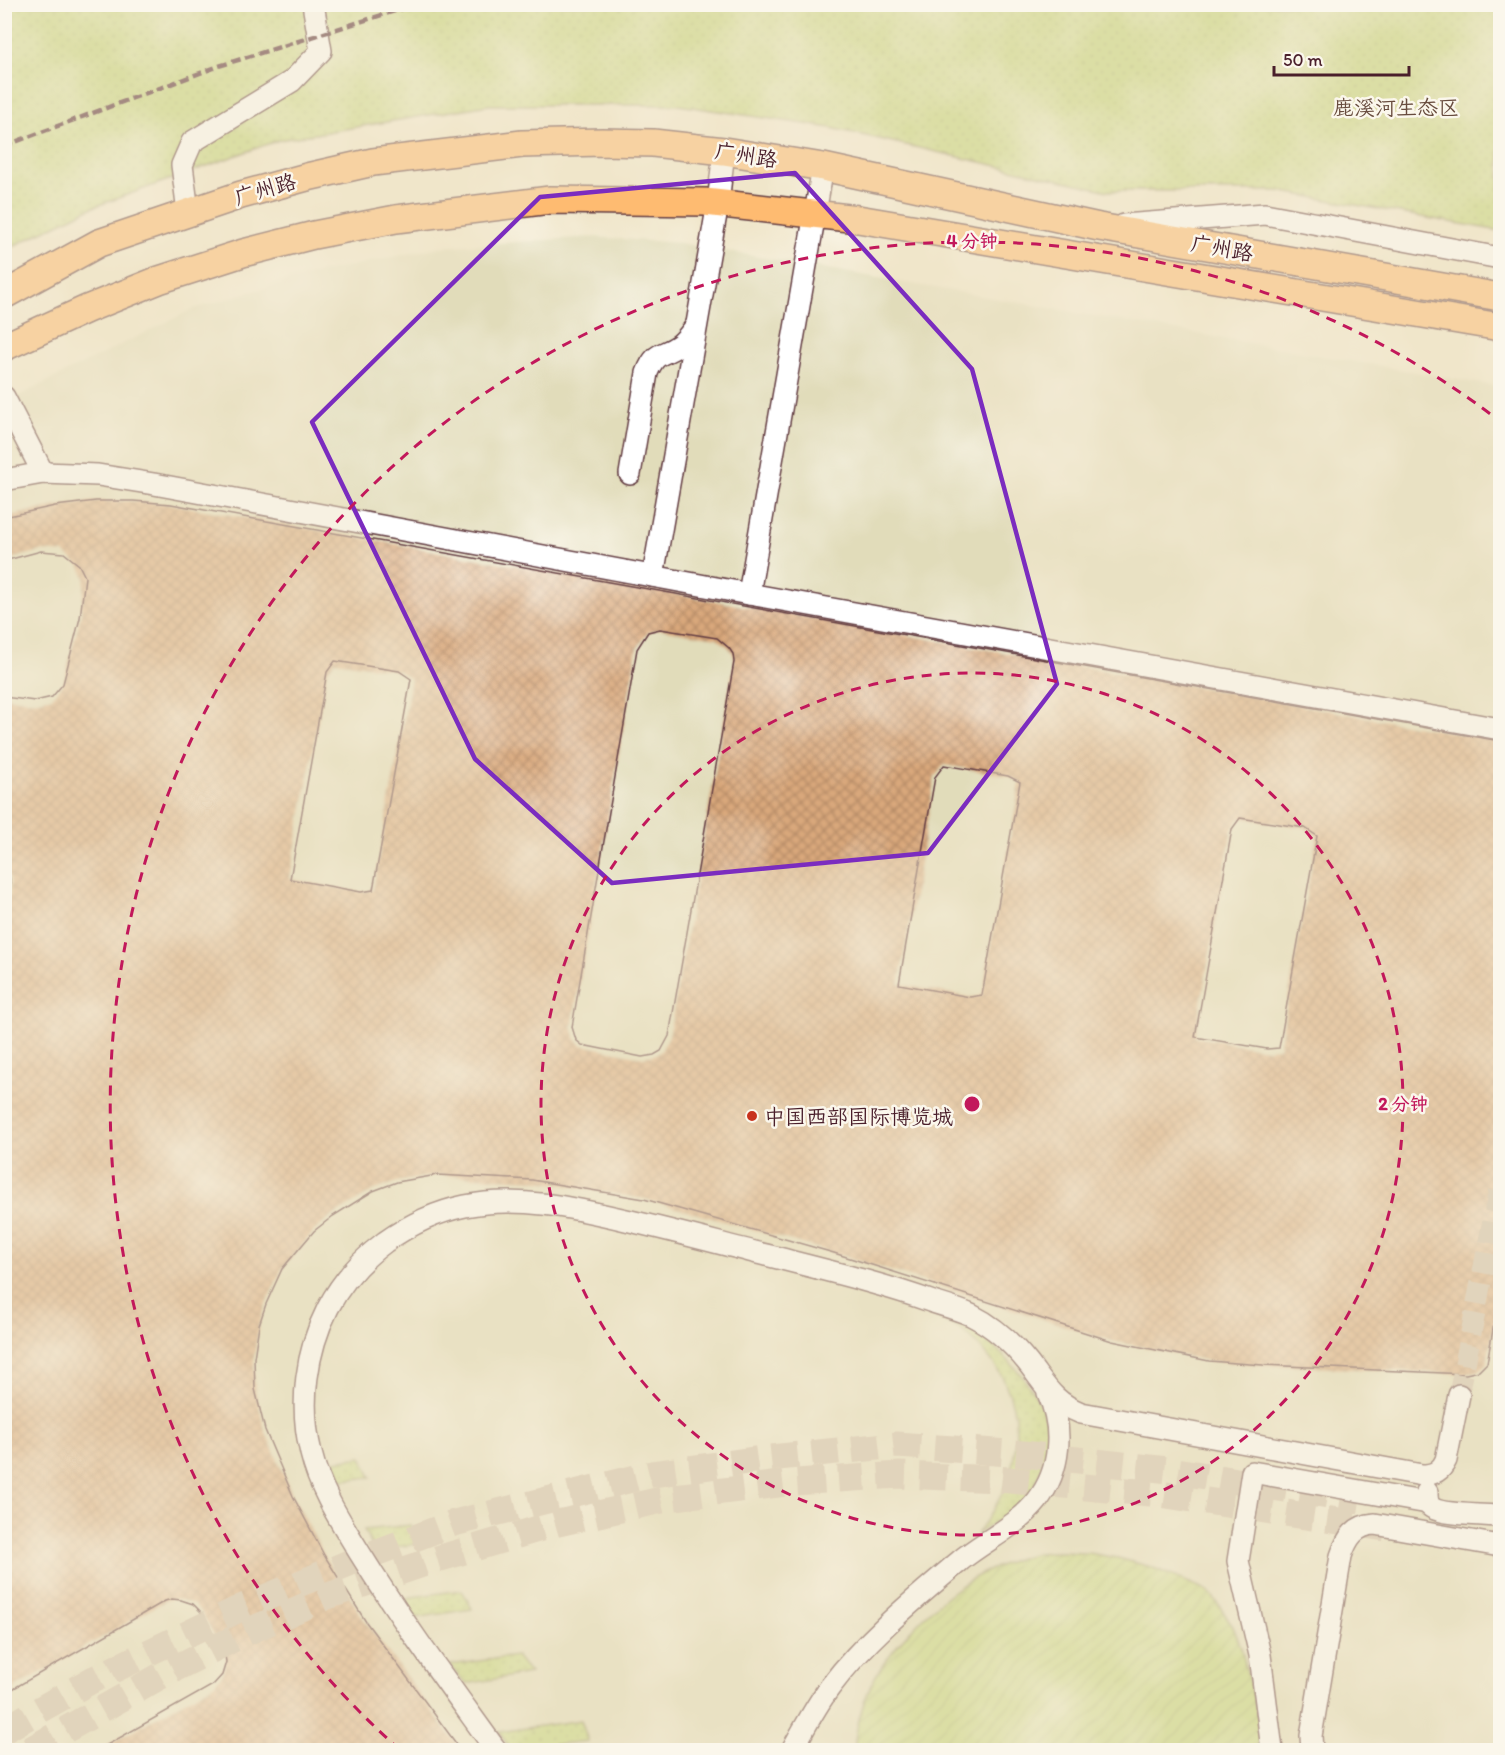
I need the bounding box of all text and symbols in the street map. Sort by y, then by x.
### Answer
scale bar [1274,39,1409,77]
text: 50 m [1283,49,1323,71]
park label: 鹿溪河生态区 [1333,95,1459,120]
street label: 广州路 [713,138,779,172]
street label: 广州路 [231,168,299,210]
text: 4 分钟 [947,230,997,252]
street label: 广州路 [1189,230,1255,266]
text: 2 分钟 [1378,1093,1428,1115]
centre of rings [962,1094,982,1114]
place label: 中国西部国际博览城 [764,1104,953,1129]
marker: 中国西部国际博览城 [745,1109,759,1123]

